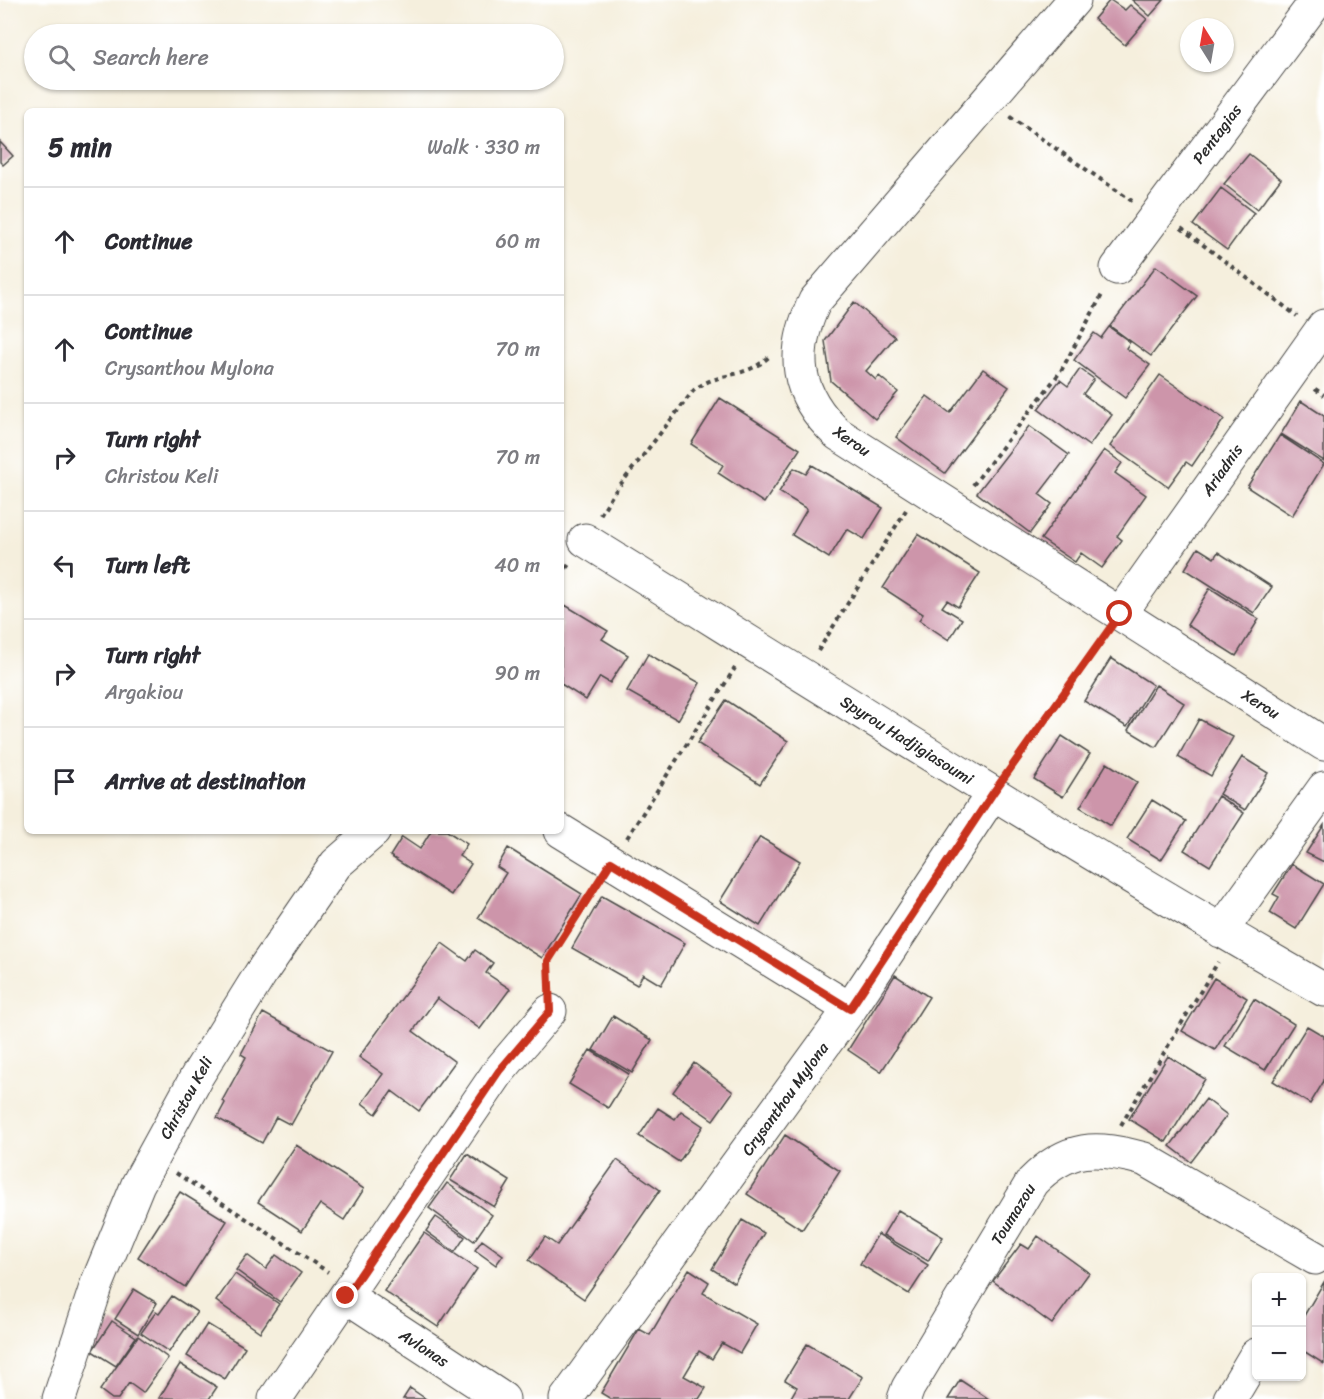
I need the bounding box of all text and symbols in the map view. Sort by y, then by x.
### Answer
north arrow [1180,18,1234,72]
search box [24,24,564,90]
text: Search here [93,38,209,77]
icon: search [45,41,78,74]
street label: Pentagias [1185,97,1250,170]
text: 5 min [48,124,112,170]
text: Walk · 330 m [427,130,540,165]
text: Continue [105,222,193,261]
text: 60 m [495,224,540,259]
icon: ahead [48,225,81,258]
text: Continue [105,312,193,351]
text: 70 m [495,332,540,367]
icon: ahead [48,333,81,366]
text: Crysanthou Mylona [105,351,274,386]
street label: Xerou [826,417,877,465]
text: Turn right [105,420,200,459]
street label: Ariadnis [1193,437,1251,503]
text: 70 m [495,440,540,475]
icon: right [48,441,81,474]
text: Christou Keli [105,459,218,494]
text: Turn left [105,546,190,585]
text: 40 m [494,548,540,583]
icon: left [48,549,81,582]
route start [1106,600,1132,626]
text: Turn right [105,636,200,675]
text: 90 m [495,656,540,691]
icon: right [48,657,81,690]
text: Argakiou [105,675,183,710]
street label: Xerou [1235,680,1286,727]
street label: Spyrou Hadjigiasoumi [834,687,980,793]
text: Arrive at destination [105,762,306,801]
icon: arrive [48,765,81,798]
street label: Crysanthou Mylona [734,1035,837,1162]
street label: Christou Keli [151,1051,221,1145]
street label: Toumazou [982,1177,1044,1251]
map controls [1252,1273,1306,1381]
button: + [1252,1273,1306,1327]
route end [332,1282,358,1308]
street label: Avlonas [392,1320,455,1375]
button: − [1252,1327,1306,1381]

